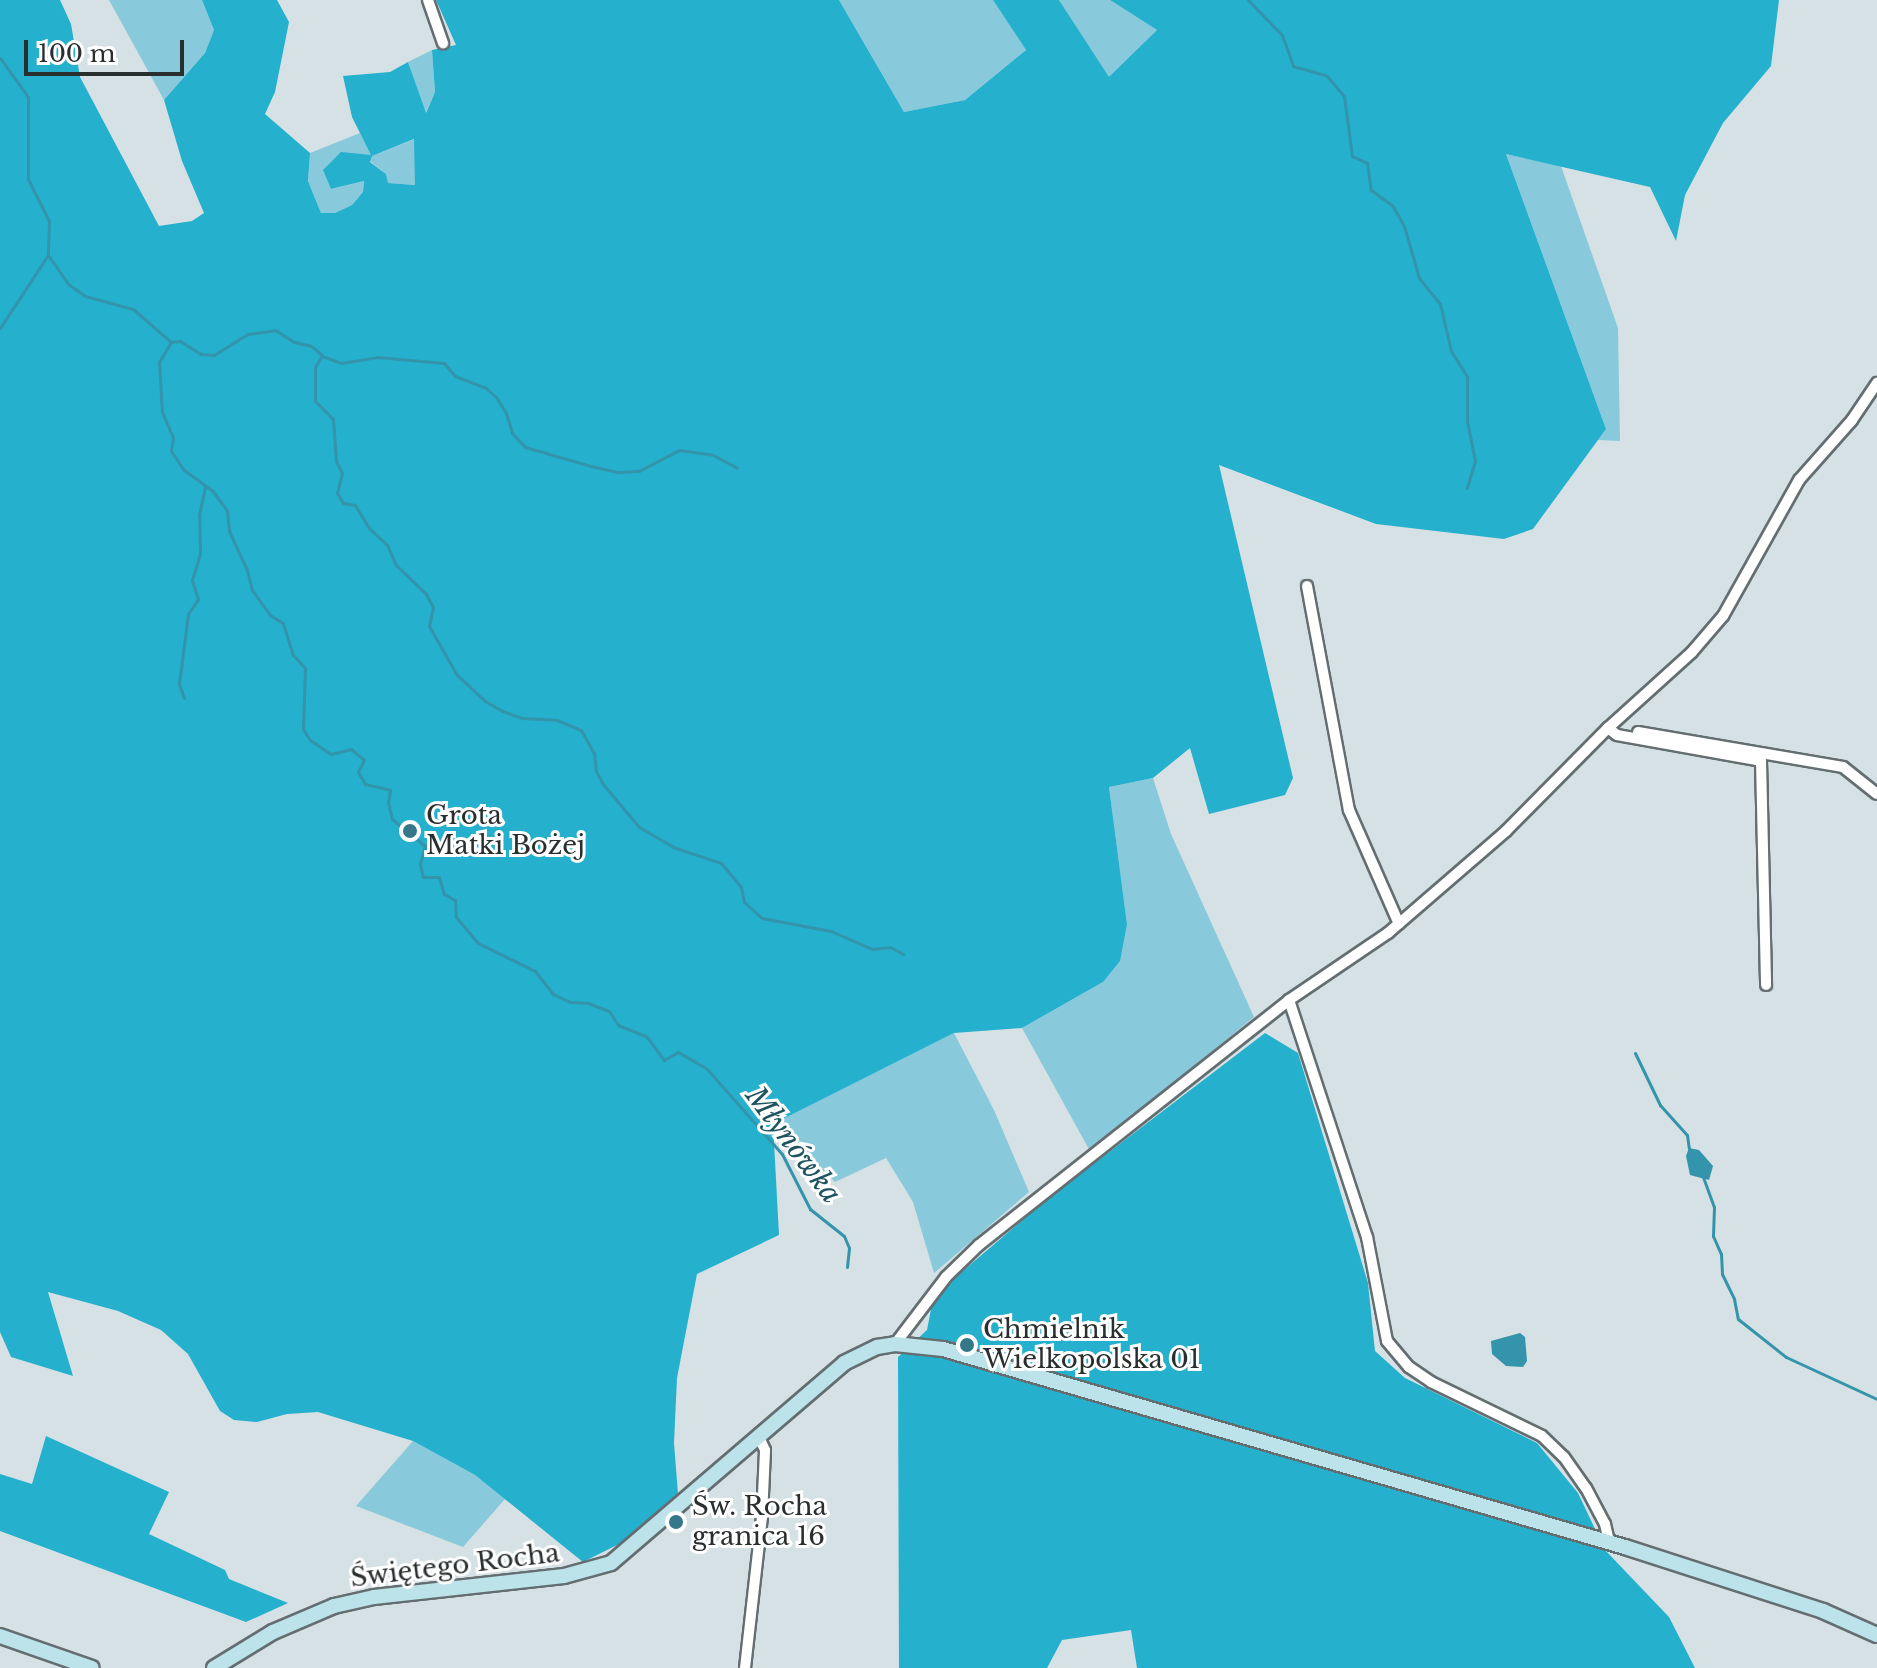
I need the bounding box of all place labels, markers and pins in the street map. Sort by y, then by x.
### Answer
place label: Grota Matki Bożej [426,800,585,862]
marker: Grota Matki Bożej [401,822,419,840]
place label: Chmielnik Wielkopolska 01 [983,1314,1201,1376]
marker: Chmielnik Wielkopolska 01 [958,1336,976,1354]
place label: Św. Rocha granica 16 [692,1491,827,1552]
marker: Św. Rocha granica 16 [667,1513,685,1531]

